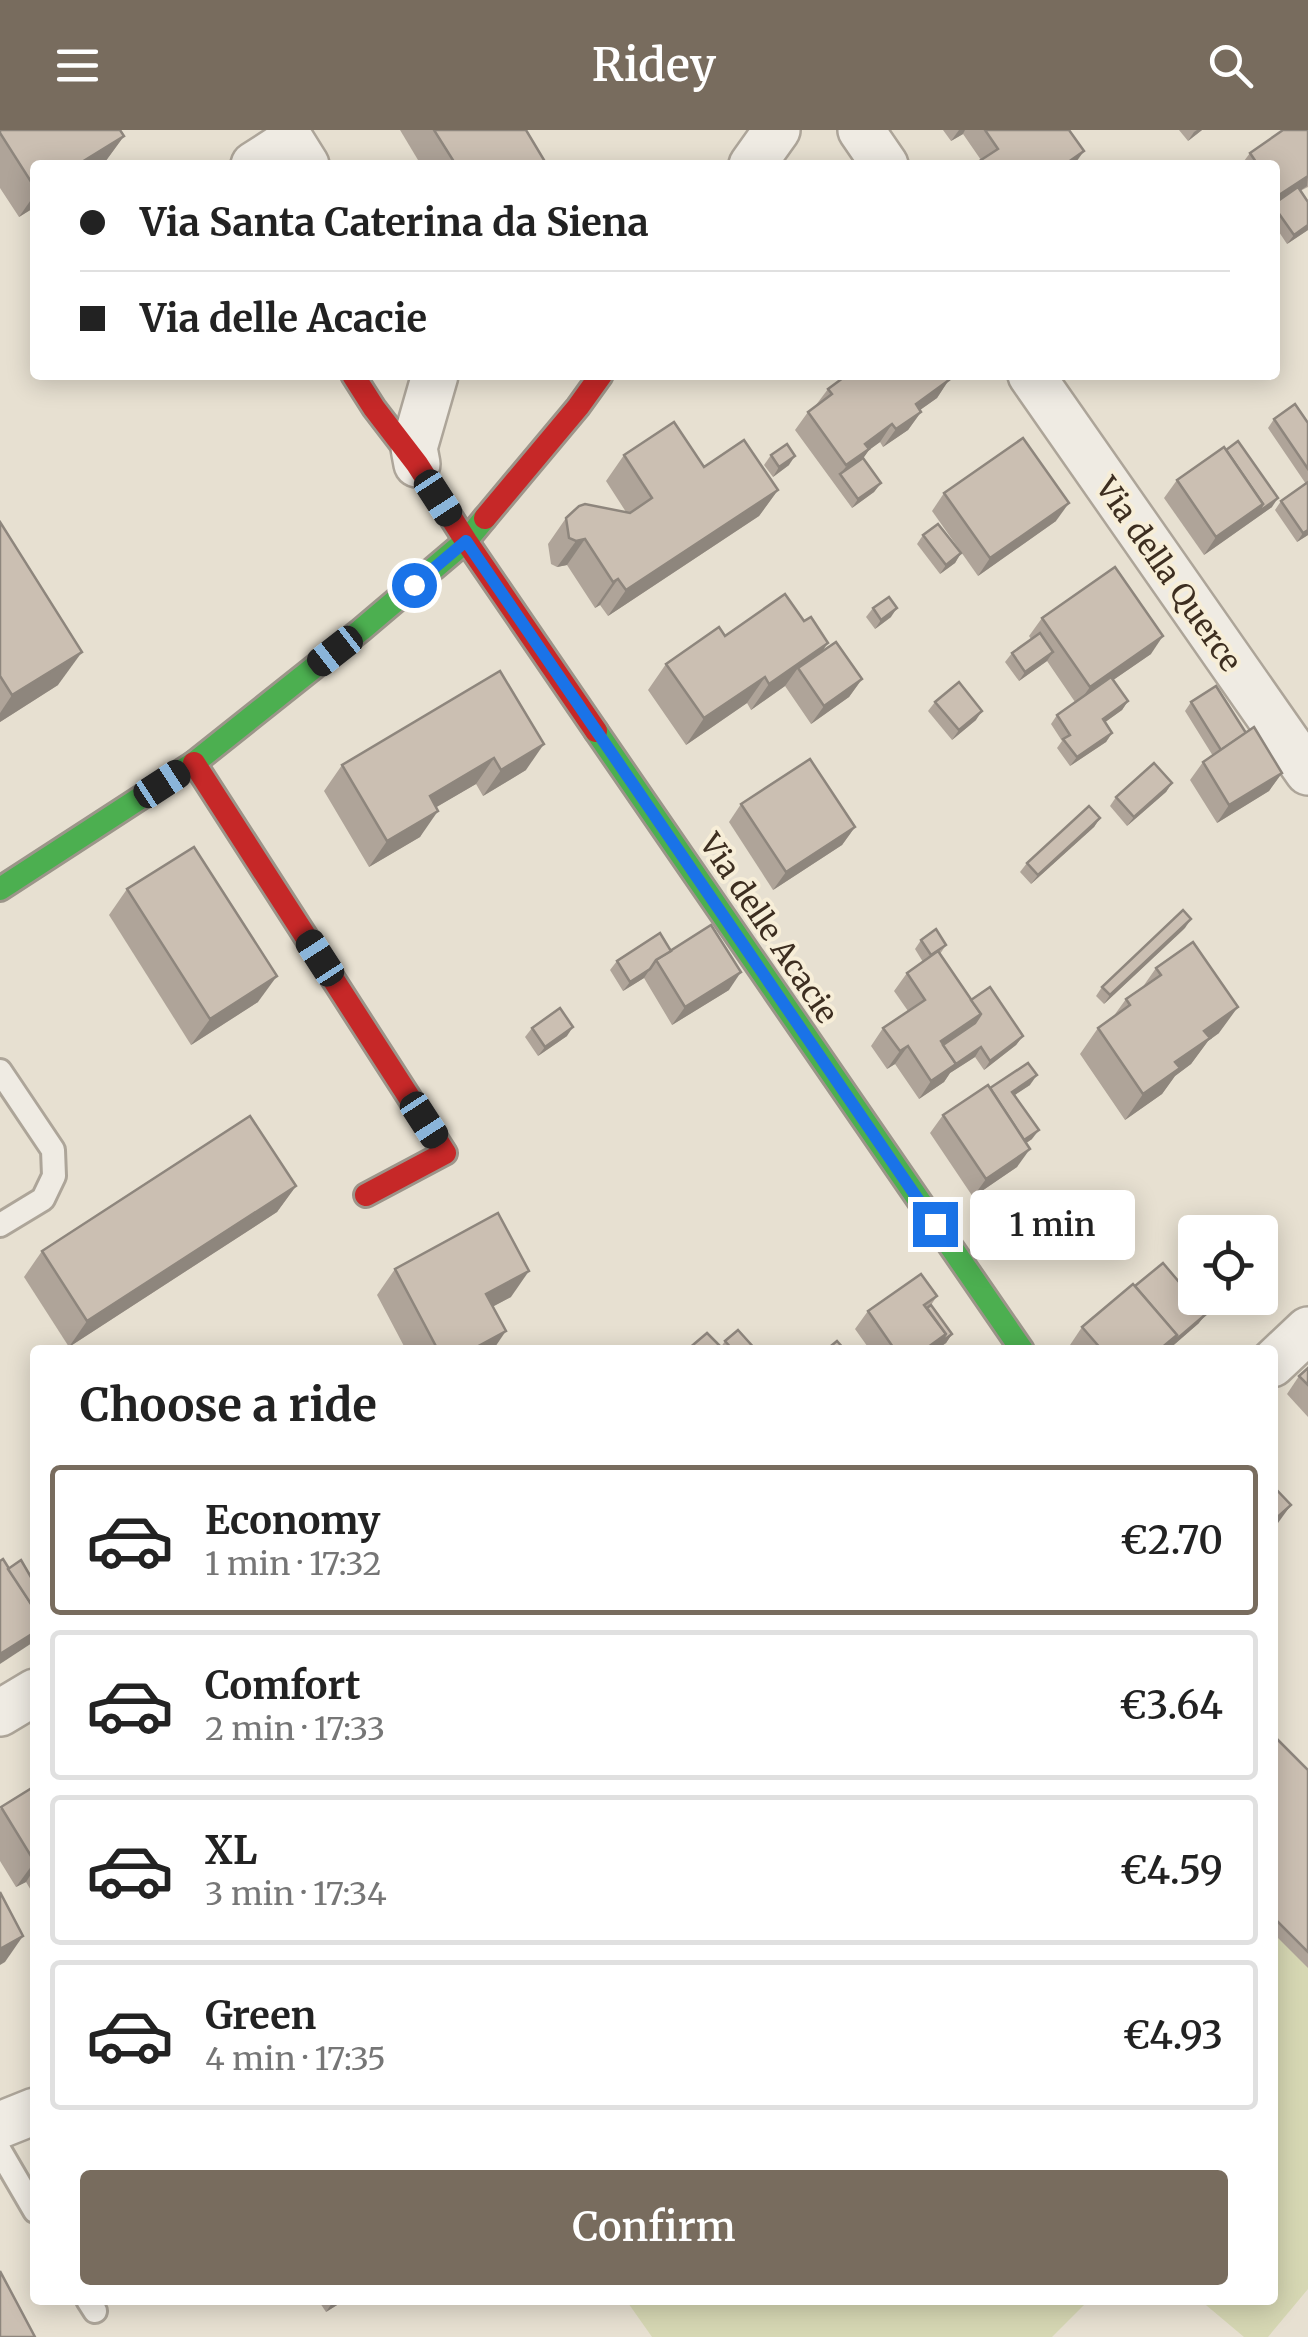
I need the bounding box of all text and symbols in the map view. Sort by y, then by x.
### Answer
text: Ridey [592,37,716,93]
icon: menu [50,38,105,93]
icon: search [1203,38,1258,93]
text: Via Santa Caterina da Siena [140,199,649,246]
text: Via delle Acacie [140,295,427,342]
car [409,465,467,531]
street label: Via della Querce [1087,469,1250,678]
route start [392,563,437,608]
car [302,621,368,681]
car [129,755,195,813]
street label: Via delle Acacie [691,825,846,1030]
car [291,925,349,991]
car [395,1087,453,1153]
callout: 1 min [970,1189,1135,1259]
route end [913,1202,958,1247]
text: 1 min [1009,1205,1096,1245]
map controls [1178,1215,1278,1315]
button: locate [1178,1215,1278,1315]
text: Choose a ride [80,1377,377,1433]
icon: car [85,1495,175,1585]
text: Economy [205,1497,380,1544]
text: €2.70 [1120,1517,1223,1564]
text: 1 min · 17:32 [205,1544,382,1584]
icon: car [85,1660,175,1750]
text: Comfort [205,1662,361,1709]
text: €3.64 [1119,1682,1223,1729]
text: 2 min · 17:33 [205,1709,385,1749]
icon: car [85,1825,175,1915]
text: XL [205,1827,257,1874]
text: €4.59 [1120,1847,1223,1894]
text: 3 min · 17:34 [205,1874,387,1914]
icon: car [85,1990,175,2080]
text: Green [205,1992,316,2039]
text: €4.93 [1122,2012,1223,2059]
text: 4 min · 17:35 [205,2039,386,2079]
button: Confirm [80,2170,1228,2285]

